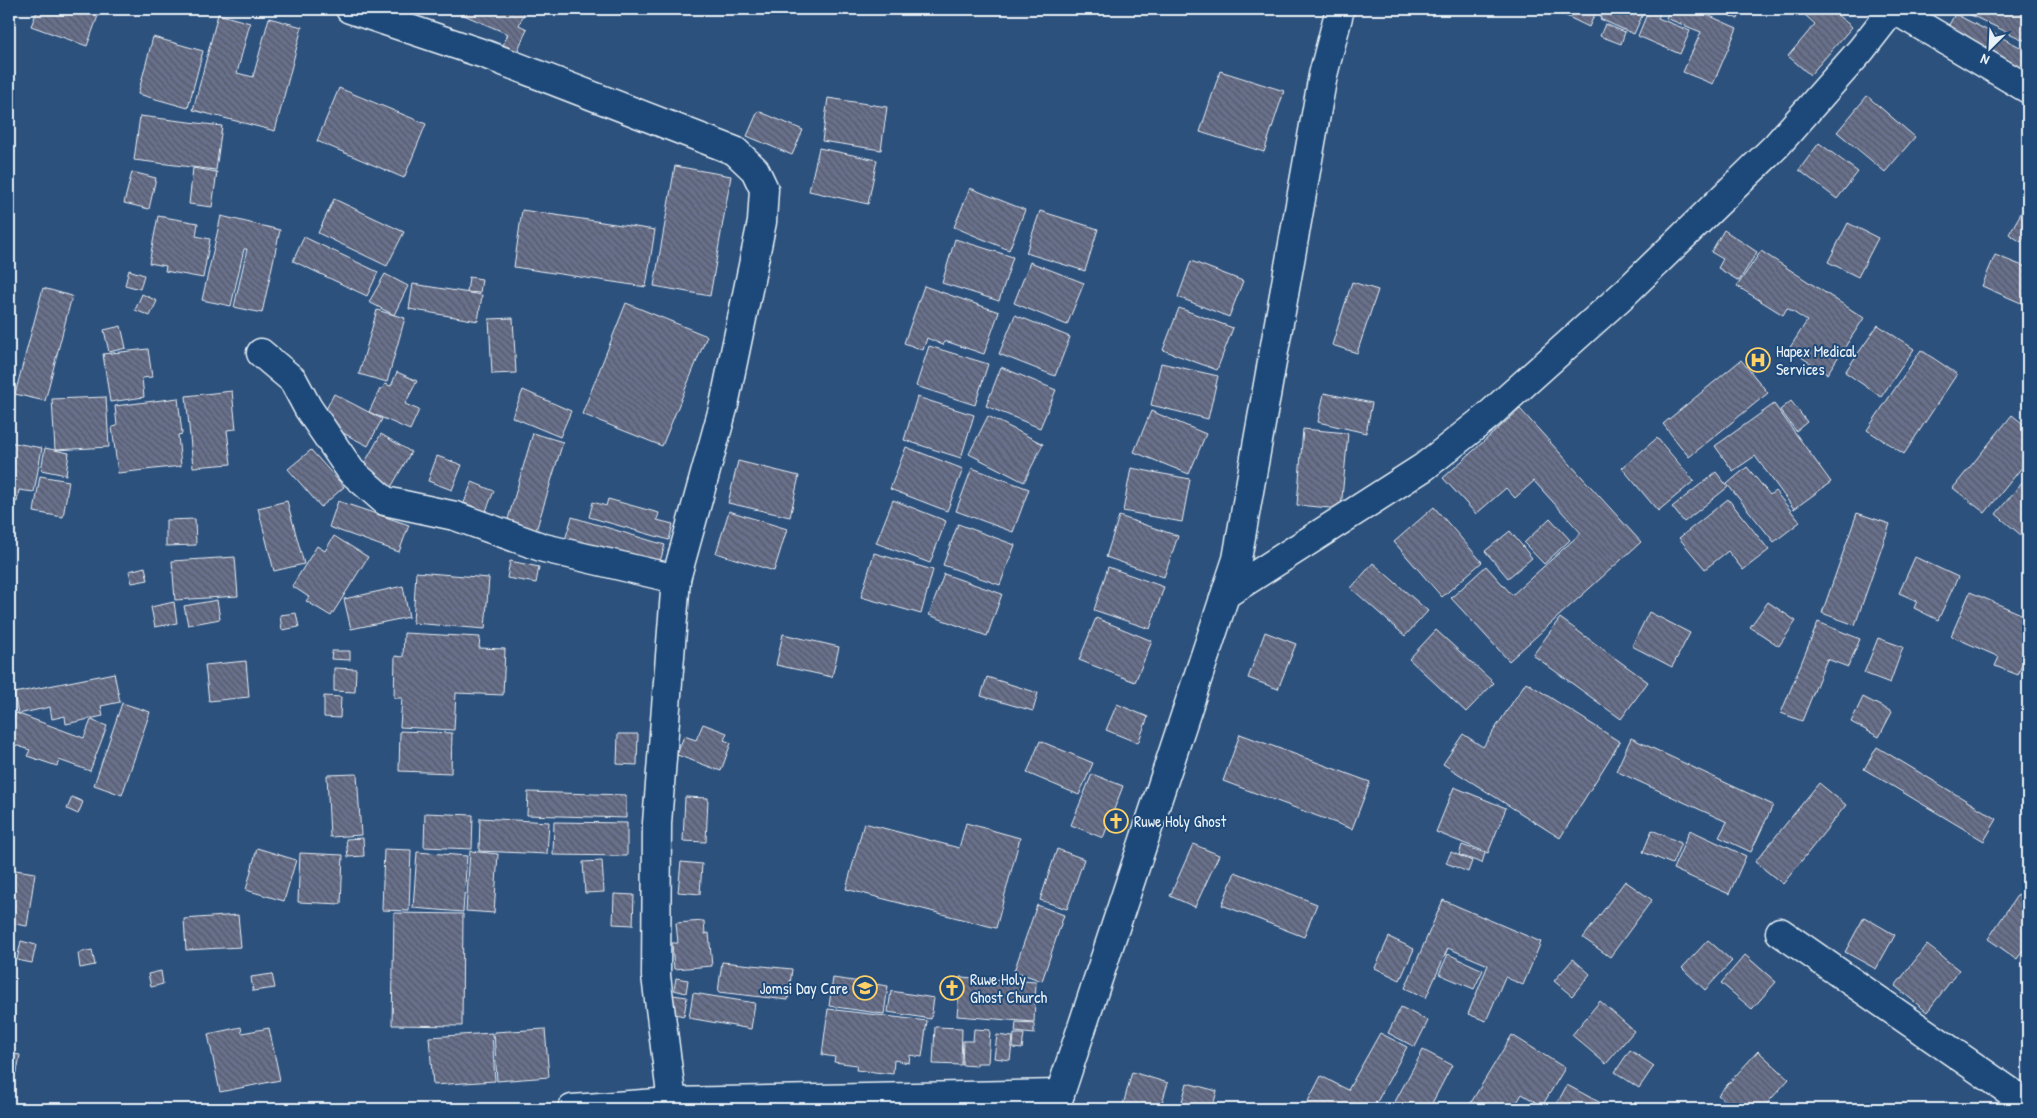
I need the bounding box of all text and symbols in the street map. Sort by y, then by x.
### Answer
north arrow [1964,22,2014,72]
text: N [1977,50,1992,71]
place label: Hapex Medical Services [1776,340,1857,380]
hospital icon: Hapex Medical Services [1745,347,1771,373]
church icon: Ruwe Holy Ghost [1103,808,1129,834]
place label: Ruwe Holy Ghost [1134,810,1227,832]
place label: Ruwe Holy Ghost Church [970,968,1047,1008]
school or university icon: Jomsi Day Care [852,975,878,1001]
church icon: Ruwe Holy Ghost Church [939,975,965,1001]
place label: Jomsi Day Care [759,977,849,999]

